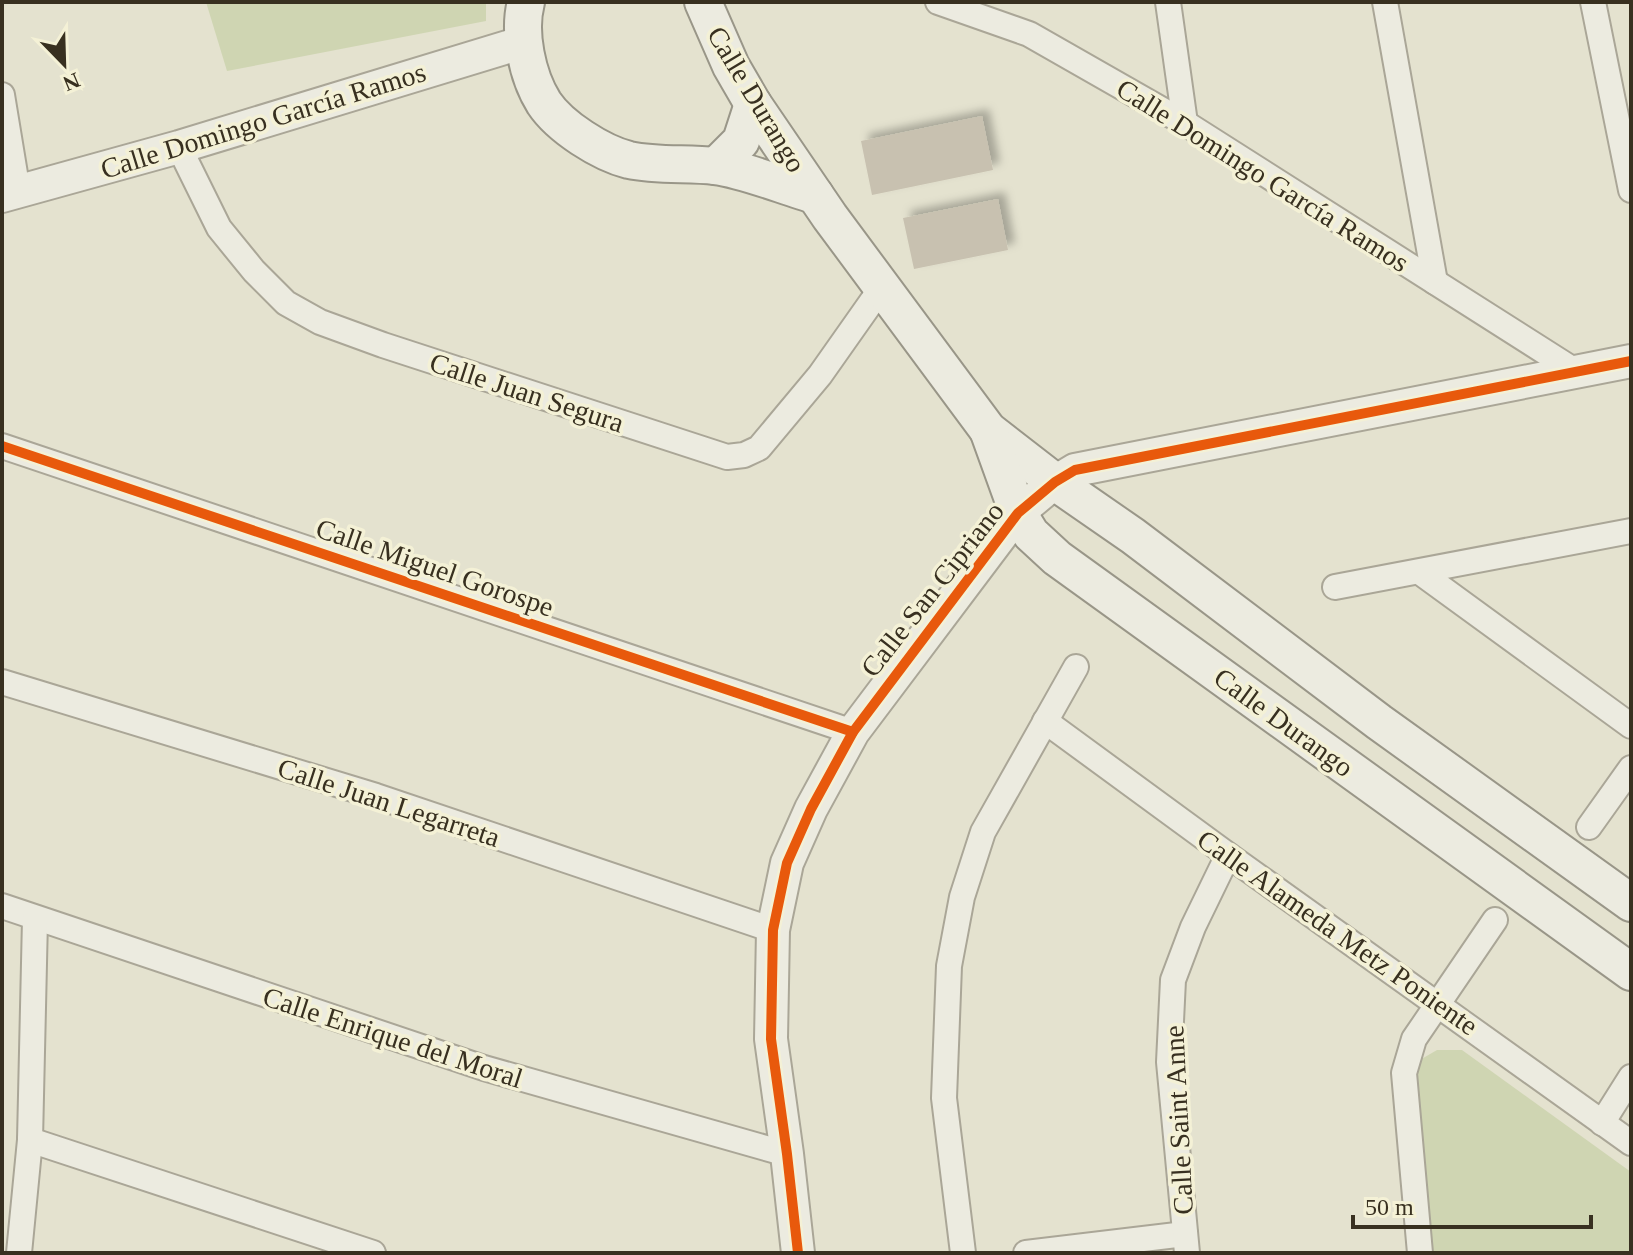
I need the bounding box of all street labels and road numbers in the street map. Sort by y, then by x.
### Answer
street label: Calle Durango [701,21,812,178]
street label: Calle Domingo García Ramos [97,56,429,185]
street label: Calle Domingo García Ramos [1111,73,1414,278]
street label: Calle Juan Segura [426,346,628,439]
street label: Calle San Cipriano [855,496,1010,683]
street label: Calle Miguel Gorospe [312,512,558,623]
street label: Calle Durango [1208,662,1359,783]
street label: Calle Juan Legarreta [274,752,504,853]
street label: Calle Alameda Metz Poniente [1192,824,1484,1041]
street label: Calle Enrique del Moral [259,981,527,1094]
street label: Calle Saint Anne [1158,1024,1199,1216]

